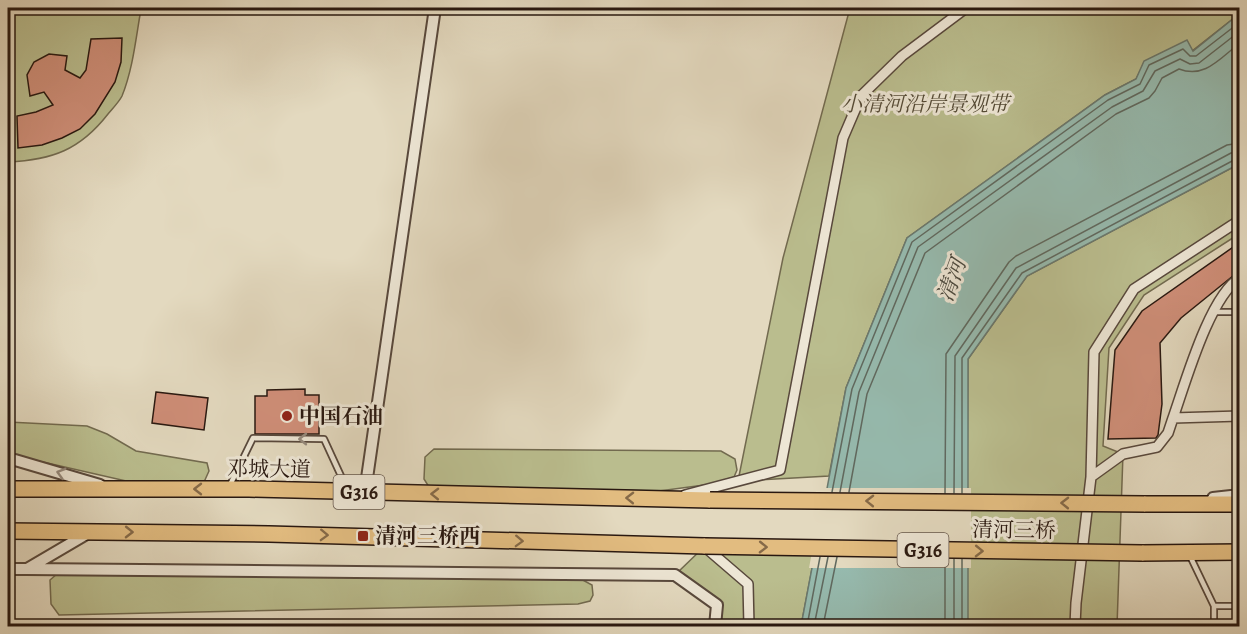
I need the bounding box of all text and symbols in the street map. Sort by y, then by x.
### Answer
park label: 小清河沿岸景观带 [841,90,1012,118]
water label: 清河 [930,250,975,306]
place label: 中国石油 [299,402,383,430]
marker: 中国石油 [280,409,294,423]
one-way arrow [298,432,307,445]
street label: 邓城大道 [227,454,311,484]
one-way arrow [56,468,66,481]
road number: G316 [334,475,385,509]
one-way arrow [194,483,203,495]
one-way arrow [431,487,440,500]
one-way arrow [626,492,635,504]
one-way arrow [865,495,874,507]
one-way arrow [1060,497,1069,509]
street label: 清河三桥 [972,515,1056,545]
place label: 清河三桥西 [375,522,480,550]
one-way arrow [124,526,133,538]
one-way arrow [319,529,328,542]
marker: 清河三桥西 [356,529,370,543]
road number: G316 [898,533,948,567]
one-way arrow [514,535,523,547]
one-way arrow [759,541,768,553]
one-way arrow [975,544,984,557]

